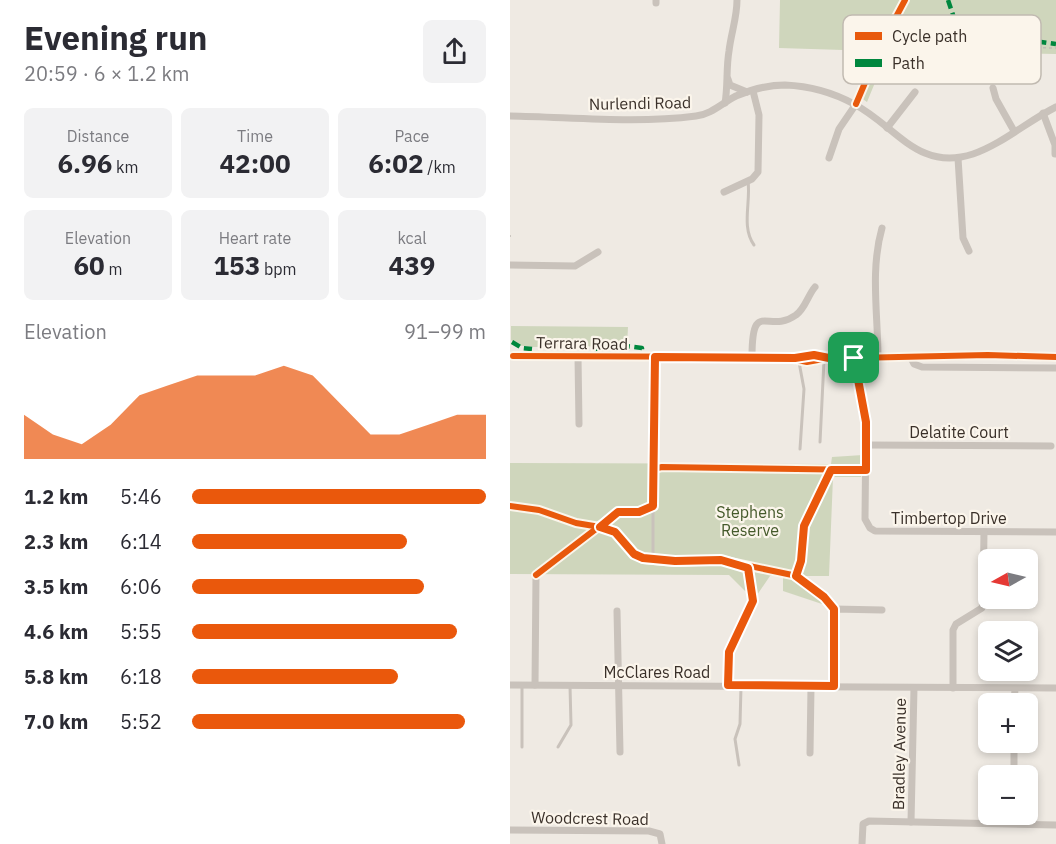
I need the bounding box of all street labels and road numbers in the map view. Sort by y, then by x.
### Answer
street label: Nurlendi Road [589,92,691,114]
street label: Terrara Road [536,332,628,354]
street label: Delatite Court [909,422,1009,442]
street label: Timbertop Drive [891,508,1007,528]
street label: McClares Road [604,662,710,682]
street label: Bradley Avenue [888,697,910,810]
street label: Woodcrest Road [531,807,649,829]

